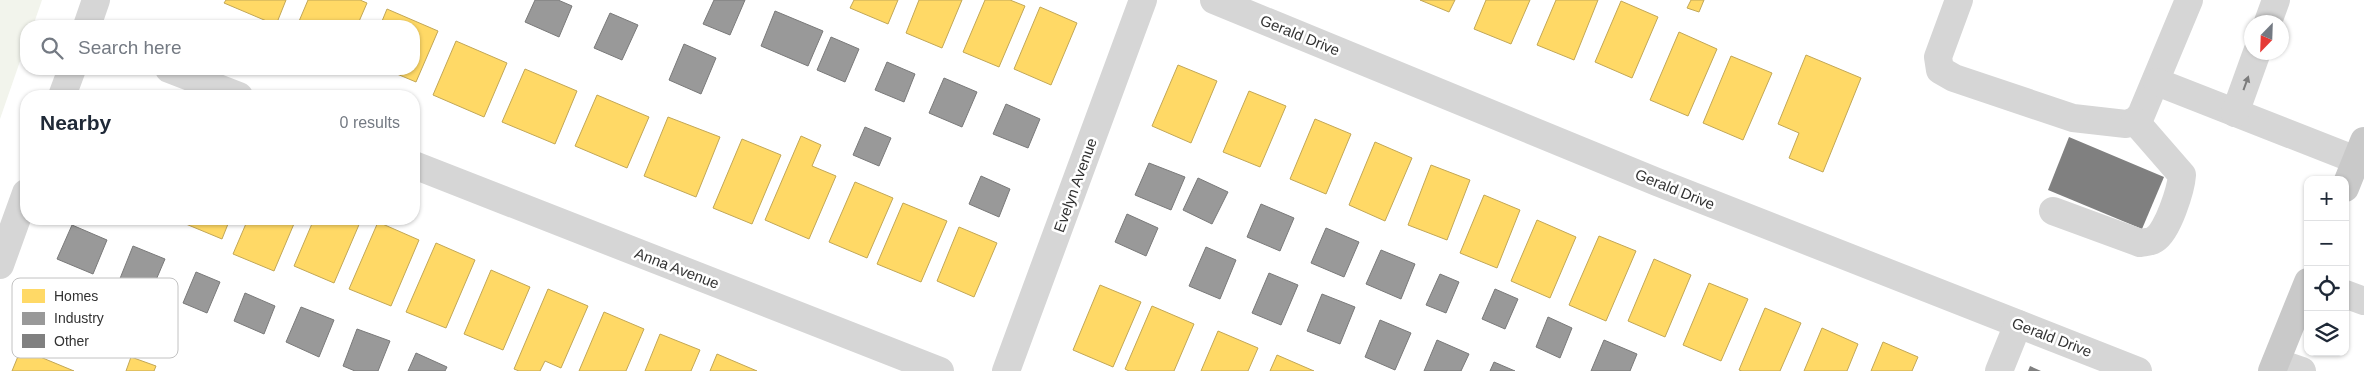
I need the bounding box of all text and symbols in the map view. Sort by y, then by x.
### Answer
street label: Gerald Drive [1258,11,1342,59]
north arrow [2244,15,2289,60]
search box [20,20,420,75]
icon: search [38,34,66,62]
text: Search here [78,37,182,58]
one-way arrow [2243,75,2250,90]
text: Nearby [40,111,111,134]
text: 0 results [340,114,400,131]
street label: Evelyn Avenue [1050,136,1100,234]
street label: Gerald Drive [1633,165,1717,213]
map controls [2304,176,2349,356]
button: + [2304,176,2349,221]
button: − [2304,221,2349,266]
street label: Anna Avenue [632,244,722,292]
button: locate [2304,266,2349,311]
legend [12,278,178,358]
text: Homes [54,288,98,304]
text: Industry [54,310,104,326]
button: layers [2304,311,2349,356]
street label: Gerald Drive [2010,314,2094,360]
text: Other [54,333,89,349]

